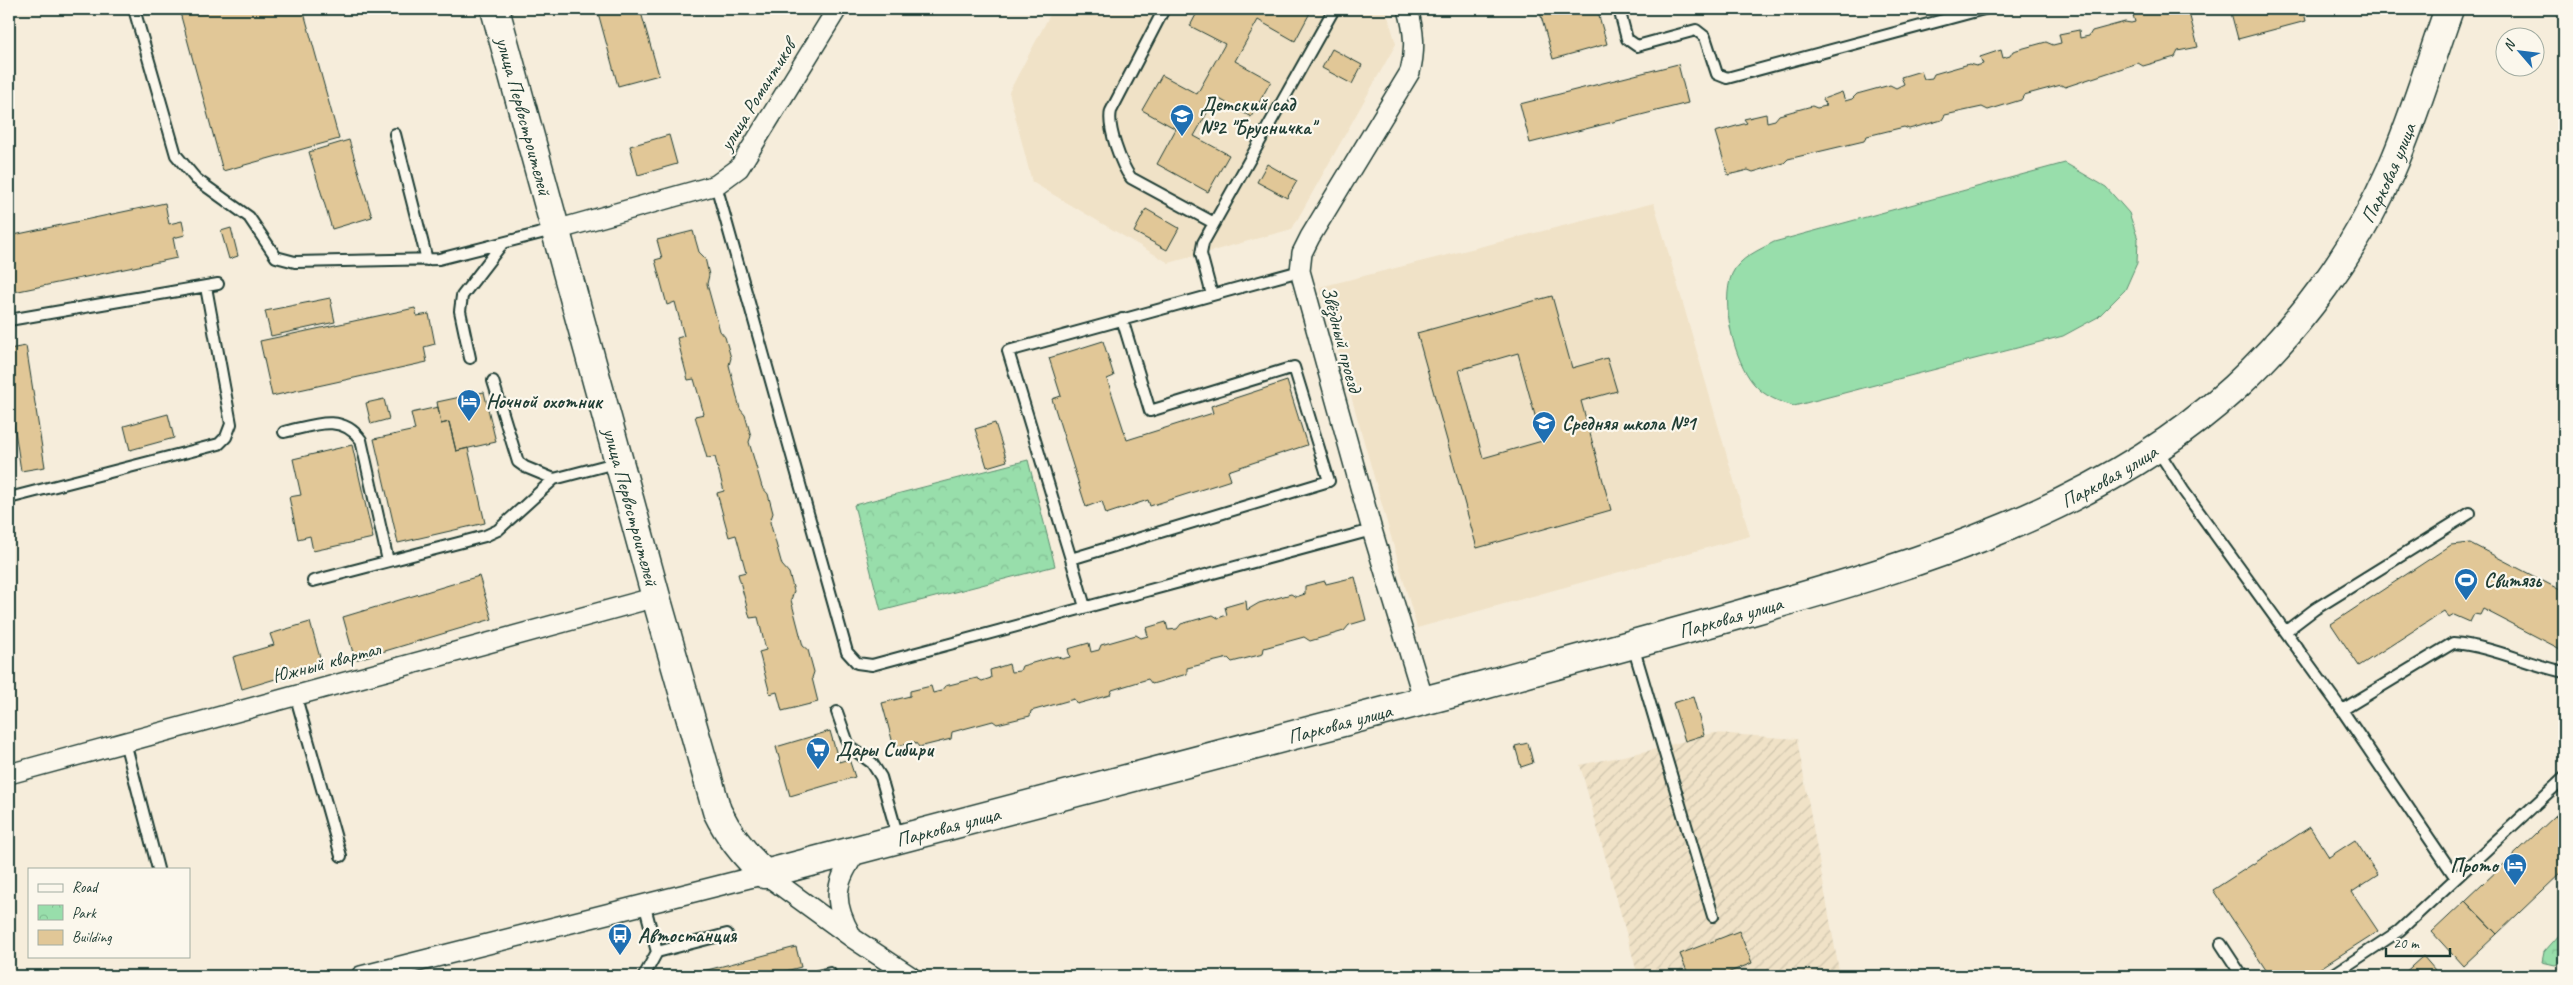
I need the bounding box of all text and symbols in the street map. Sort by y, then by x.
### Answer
north arrow [2496,28,2546,78]
street label: улица Романтиков [713,31,804,156]
street label: улица Первостроителей [490,33,558,200]
text: N [2499,36,2520,54]
place label: Детский сад №2 "Брусничка" [1200,92,1319,140]
school or university icon: Детский сад №2 "Брусничка" [1169,103,1195,137]
street label: Парковая улица [2355,119,2422,227]
street label: Звёздный проезд [1314,283,1368,397]
hotel icon: Ночной охотник [456,388,482,422]
place label: Ночной охотник [486,389,604,414]
school or university icon: Средняя школа №1 [1531,410,1557,444]
place label: Средняя школа №1 [1562,411,1697,436]
street label: улица Первостроителей [597,424,665,590]
street label: Парковая улица [2057,439,2163,514]
sports icon: Свитязь [2453,567,2479,601]
place label: Свитязь [2484,568,2542,593]
street label: Парковая улица [1676,591,1786,644]
street label: Южный квартал [270,636,385,689]
street label: Парковая улица [1285,698,1396,750]
supermarket icon: Дары Сибири [805,736,831,770]
place label: Дары Сибири [836,737,935,762]
street label: Парковая улица [893,801,1004,852]
hotel icon: Прото [2502,852,2528,886]
place label: Прото [2450,853,2500,878]
legend [28,868,190,958]
text: Road [72,878,99,897]
text: Park [72,904,97,923]
bus stop icon: Автостанция [607,922,633,956]
place label: Автостанция [638,923,738,948]
scale bar [2386,925,2449,957]
text: Building [72,928,112,947]
text: 20 m [2393,934,2420,953]

